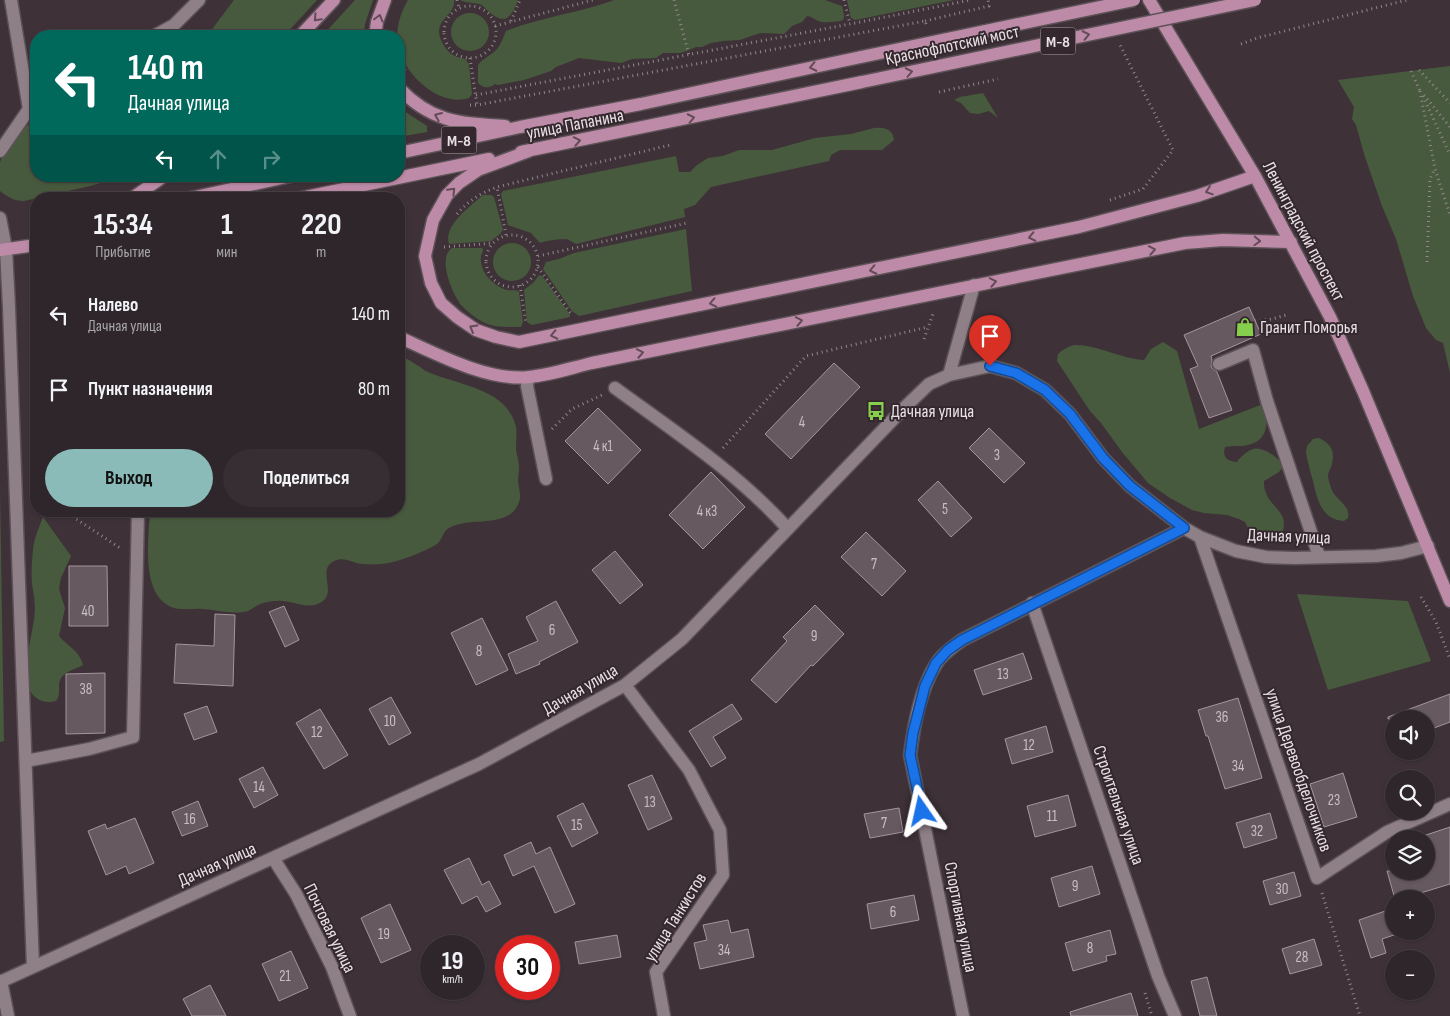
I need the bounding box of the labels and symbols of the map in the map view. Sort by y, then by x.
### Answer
one-way arrow [314,13,323,22]
one-way arrow [373,13,384,22]
street label: Краснофлотский мост [883,21,1021,70]
road number: М-8 [1040,27,1076,54]
one-way arrow [1081,30,1090,41]
one-way arrow [809,61,818,72]
one-way arrow [905,67,914,78]
street label: улица Папанина [525,105,626,144]
one-way arrow [434,111,443,122]
one-way arrow [687,113,696,123]
road number: М-8 [442,126,476,154]
one-way arrow [572,136,581,147]
street label: Ленинградский проспект [1258,158,1349,304]
one-way arrow [1205,186,1214,196]
one-way arrow [446,188,455,197]
one-way arrow [1027,232,1036,242]
one-way arrow [1254,236,1261,246]
one-way arrow [1148,245,1156,255]
one-way arrow [868,264,877,275]
one-way arrow [988,277,997,287]
one-way arrow [709,297,718,307]
pin [969,315,1011,366]
one-way arrow [795,316,804,327]
shop icon: Гранит Поморья [1234,316,1256,338]
place label: Гранит Поморья [1260,317,1358,338]
one-way arrow [470,324,479,334]
one-way arrow [550,329,559,340]
one-way arrow [635,348,644,359]
bus stop icon: Дачная улица [865,400,887,422]
place label: Дачная улица [891,401,974,422]
house number: 4 [799,413,805,432]
house number: 4 к1 [593,437,614,456]
house number: 3 [994,446,1000,465]
house number: 5 [942,500,948,519]
house number: 4 к3 [697,502,717,521]
street label: Дачная улица [1247,525,1331,548]
house number: 7 [871,555,877,574]
house number: 40 [82,602,94,621]
house number: 6 [549,621,555,640]
house number: 9 [811,627,817,646]
house number: 8 [476,642,482,661]
street label: Дачная улица [539,660,622,719]
house number: 13 [997,665,1009,684]
house number: 38 [80,680,92,699]
street label: улица Деревообделочников [1261,686,1336,855]
house number: 36 [1216,708,1228,727]
house number: 10 [384,712,396,731]
house number: 12 [311,723,323,742]
house number: 12 [1023,736,1035,755]
street label: Строительная улица [1088,743,1149,868]
house number: 34 [1232,757,1244,776]
house number: 14 [253,778,265,797]
position arrow [895,784,947,836]
house number: 23 [1328,791,1340,810]
house number: 13 [644,793,656,812]
house number: 11 [1047,807,1058,826]
house number: 16 [184,810,196,829]
house number: 7 [881,814,887,833]
house number: 15 [571,816,583,835]
house number: 32 [1251,822,1263,841]
street label: Дачная улица [175,838,260,891]
street label: Спортивная улица [940,860,981,974]
street label: улица Танкистов [640,869,711,966]
house number: 9 [1072,877,1078,896]
street label: Почтовая улица [299,880,360,976]
house number: 30 [1276,880,1288,899]
house number: 6 [890,903,896,922]
house number: 19 [378,925,390,944]
speed limit sign: 30 [495,935,560,1000]
house number: 8 [1087,939,1093,958]
house number: 34 [718,941,730,960]
house number: 28 [1296,948,1308,967]
house number: 21 [279,967,291,986]

